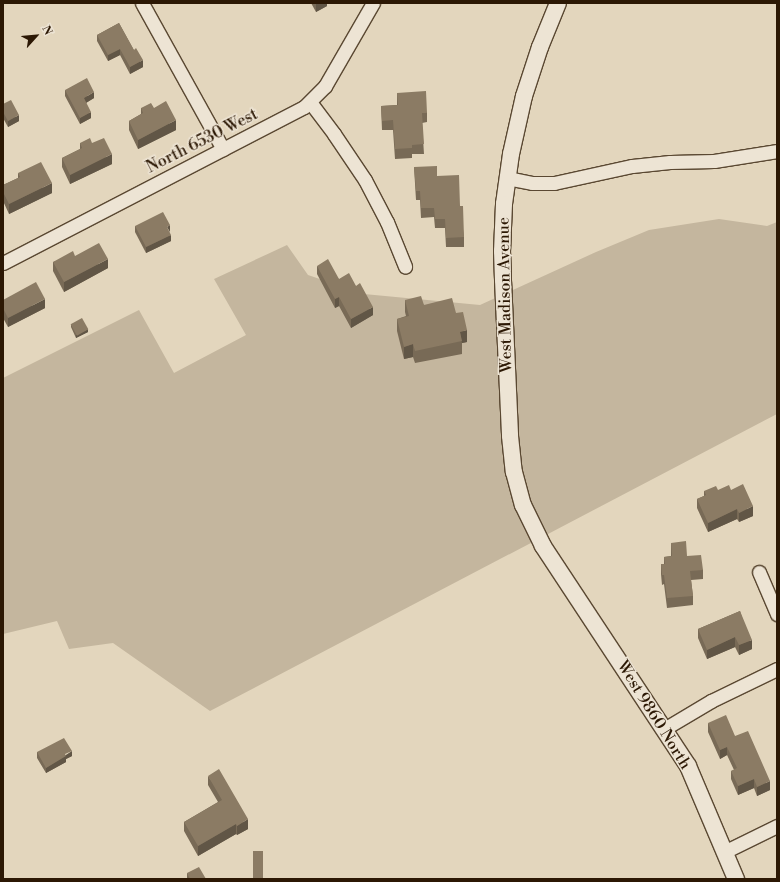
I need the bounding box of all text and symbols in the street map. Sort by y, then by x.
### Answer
north arrow [16,16,56,56]
text: N [38,23,55,38]
street label: North 6530 West [143,105,261,177]
street label: West Madison Avenue [494,217,516,373]
street label: West 9860 North [613,657,695,773]

